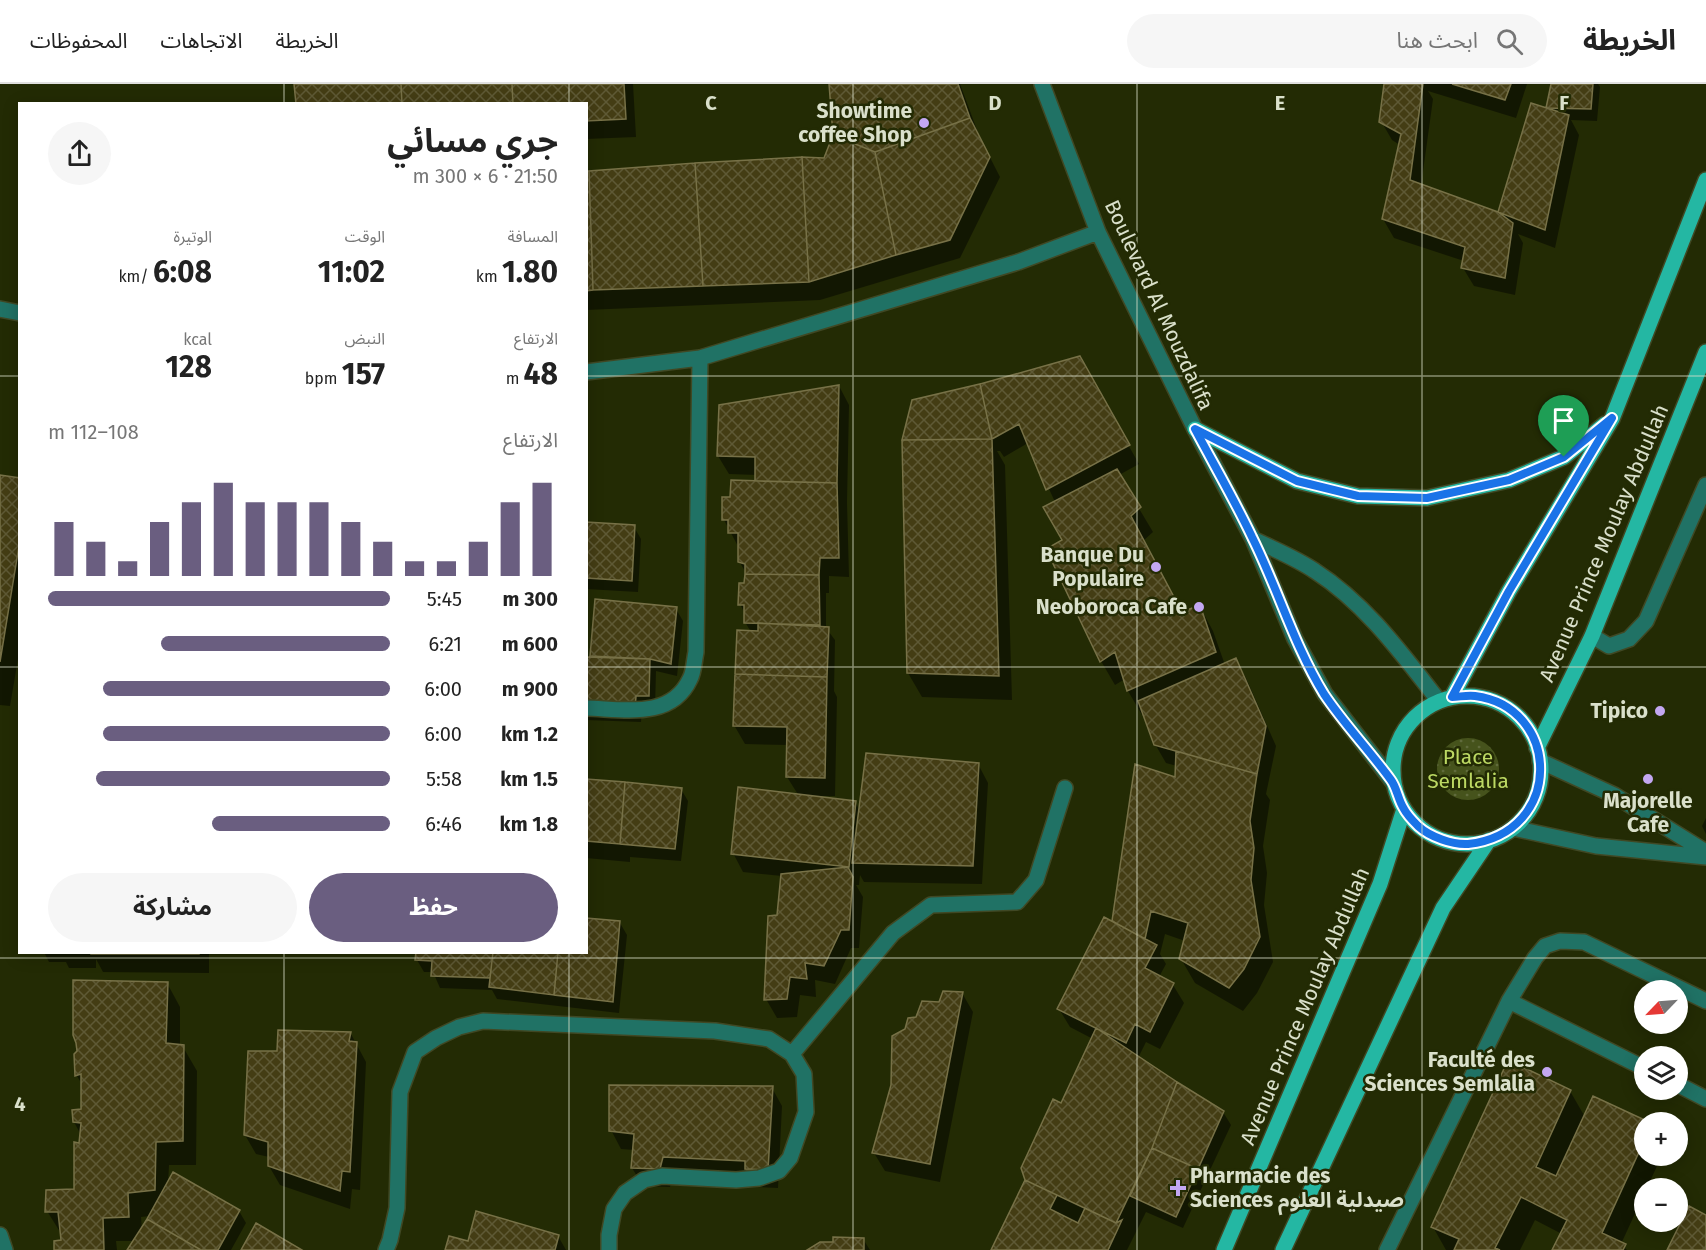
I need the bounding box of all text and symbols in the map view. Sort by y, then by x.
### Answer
search box [1127,14,1547,68]
text: الخريطة [1583,24,1676,57]
icon: search [1493,25,1526,58]
text: ابحث هنا [1396,27,1478,54]
text: المحفوظات [30,28,127,54]
text: الاتجاهات [160,28,242,54]
text: الخريطة [275,28,338,54]
text: C [705,91,717,115]
text: D [988,91,1002,115]
text: E [1275,91,1285,115]
text: F [1559,91,1569,115]
place label: Showtime coffee Shop [798,98,912,148]
marker: Showtime coffee Shop [917,116,931,130]
text: جري مسائي [387,121,558,161]
button: share [48,122,111,185]
text: 21:50 · 6 × 300 m [412,164,558,188]
street label: Boulevard Al Mouzdalifa [1099,196,1219,414]
text: الوتيرة [174,227,212,246]
text: الوقت [345,227,385,246]
text: المسافة [508,227,558,246]
text: 6:08 [153,254,212,290]
text: 11:02 [318,254,385,290]
text: 1.80 [502,254,558,290]
text: /km [118,267,153,286]
text: km [476,267,502,286]
text: النبض [344,329,385,348]
text: الارتفاع [514,329,558,348]
text: kcal [183,330,212,349]
text: 128 [165,349,212,385]
text: 157 [342,356,385,392]
text: 48 [524,356,558,392]
text: bpm [305,369,342,388]
text: m [506,369,524,388]
pin [1538,395,1589,457]
street label: Avenue Prince Moulay Abdullah [1534,400,1674,686]
icon: arrive [1547,404,1580,437]
text: 108–112 m [48,420,139,444]
text: الارتفاع [503,428,558,452]
place label: Banque Du Populaire [1041,542,1144,592]
marker: Banque Du Populaire [1149,560,1163,574]
text: 5:45 [427,587,462,611]
text: 300 m [503,587,558,611]
place label: Neoboroca Cafe [1036,594,1187,620]
marker: Neoboroca Cafe [1192,600,1206,614]
text: 6:21 [428,632,462,656]
text: 600 m [502,632,558,656]
text: 6:00 [424,677,462,701]
text: 900 m [502,677,558,701]
place label: Tipico [1590,698,1648,724]
marker: Tipico [1653,704,1667,718]
text: 6:00 [424,722,462,746]
text: 1.2 km [501,722,558,746]
park label: Place Semlalia [1427,744,1509,794]
text: 5:58 [426,767,462,791]
text: 1.5 km [500,767,558,791]
marker: Majorelle Cafe [1641,772,1655,786]
place label: Majorelle Cafe [1603,788,1693,838]
text: 6:46 [425,812,462,836]
text: 1.8 km [500,812,558,836]
street label: Avenue Prince Moulay Abdullah [1235,863,1375,1149]
button: مشاركة [48,873,297,942]
button: حفظ [309,873,558,942]
north arrow [1634,980,1688,1034]
map controls [1634,980,1688,1232]
button: layers [1634,1046,1688,1100]
place label: Faculté des Sciences Semlalia [1365,1047,1535,1097]
marker: Faculté des Sciences Semlalia [1540,1065,1554,1079]
text: 4 [14,1092,26,1116]
button: + [1634,1112,1688,1166]
place label: Pharmacie des Sciences صيدلية العلوم [1190,1163,1404,1216]
button: − [1634,1178,1688,1232]
marker: Pharmacie des Sciences صيدلية العلوم [1171,1181,1185,1195]

